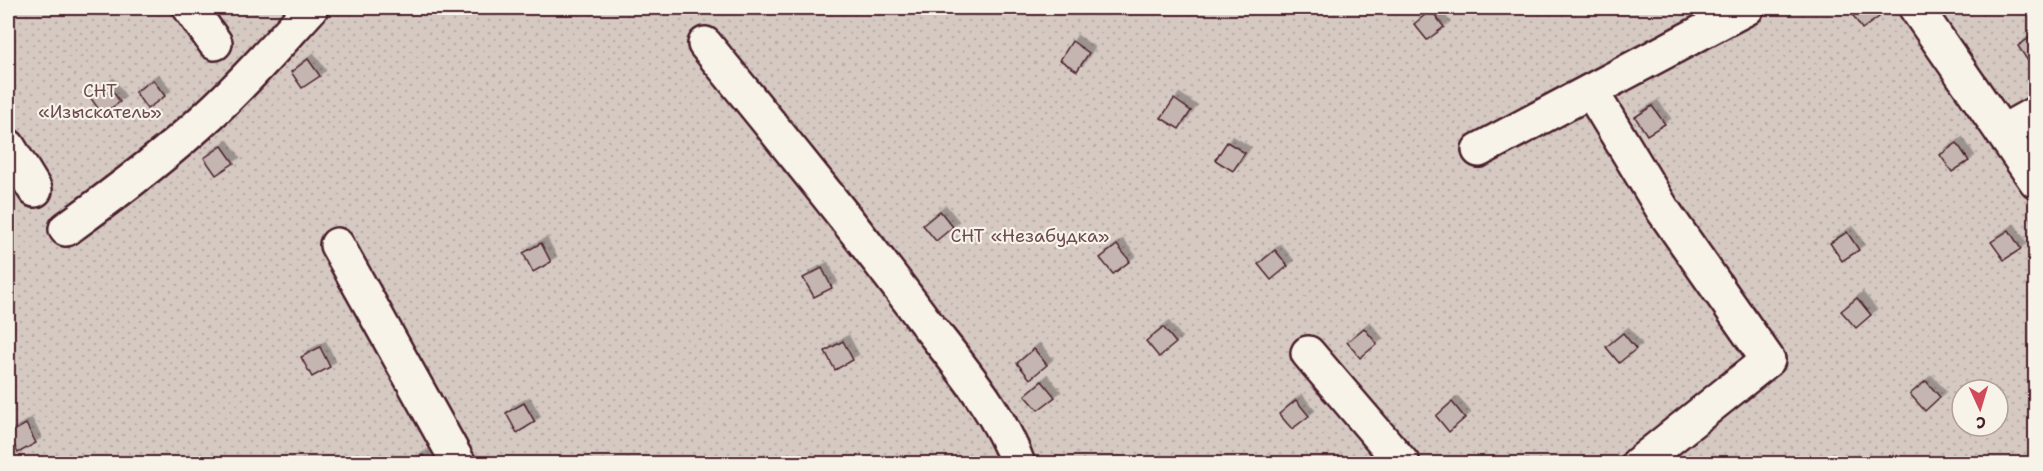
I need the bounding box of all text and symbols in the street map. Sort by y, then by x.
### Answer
park label: СНТ «Изыскатель» [38,79,162,124]
park label: СНТ «Незабудка» [951,224,1109,248]
north arrow [1950,378,2010,438]
text: С [1975,412,1987,433]

